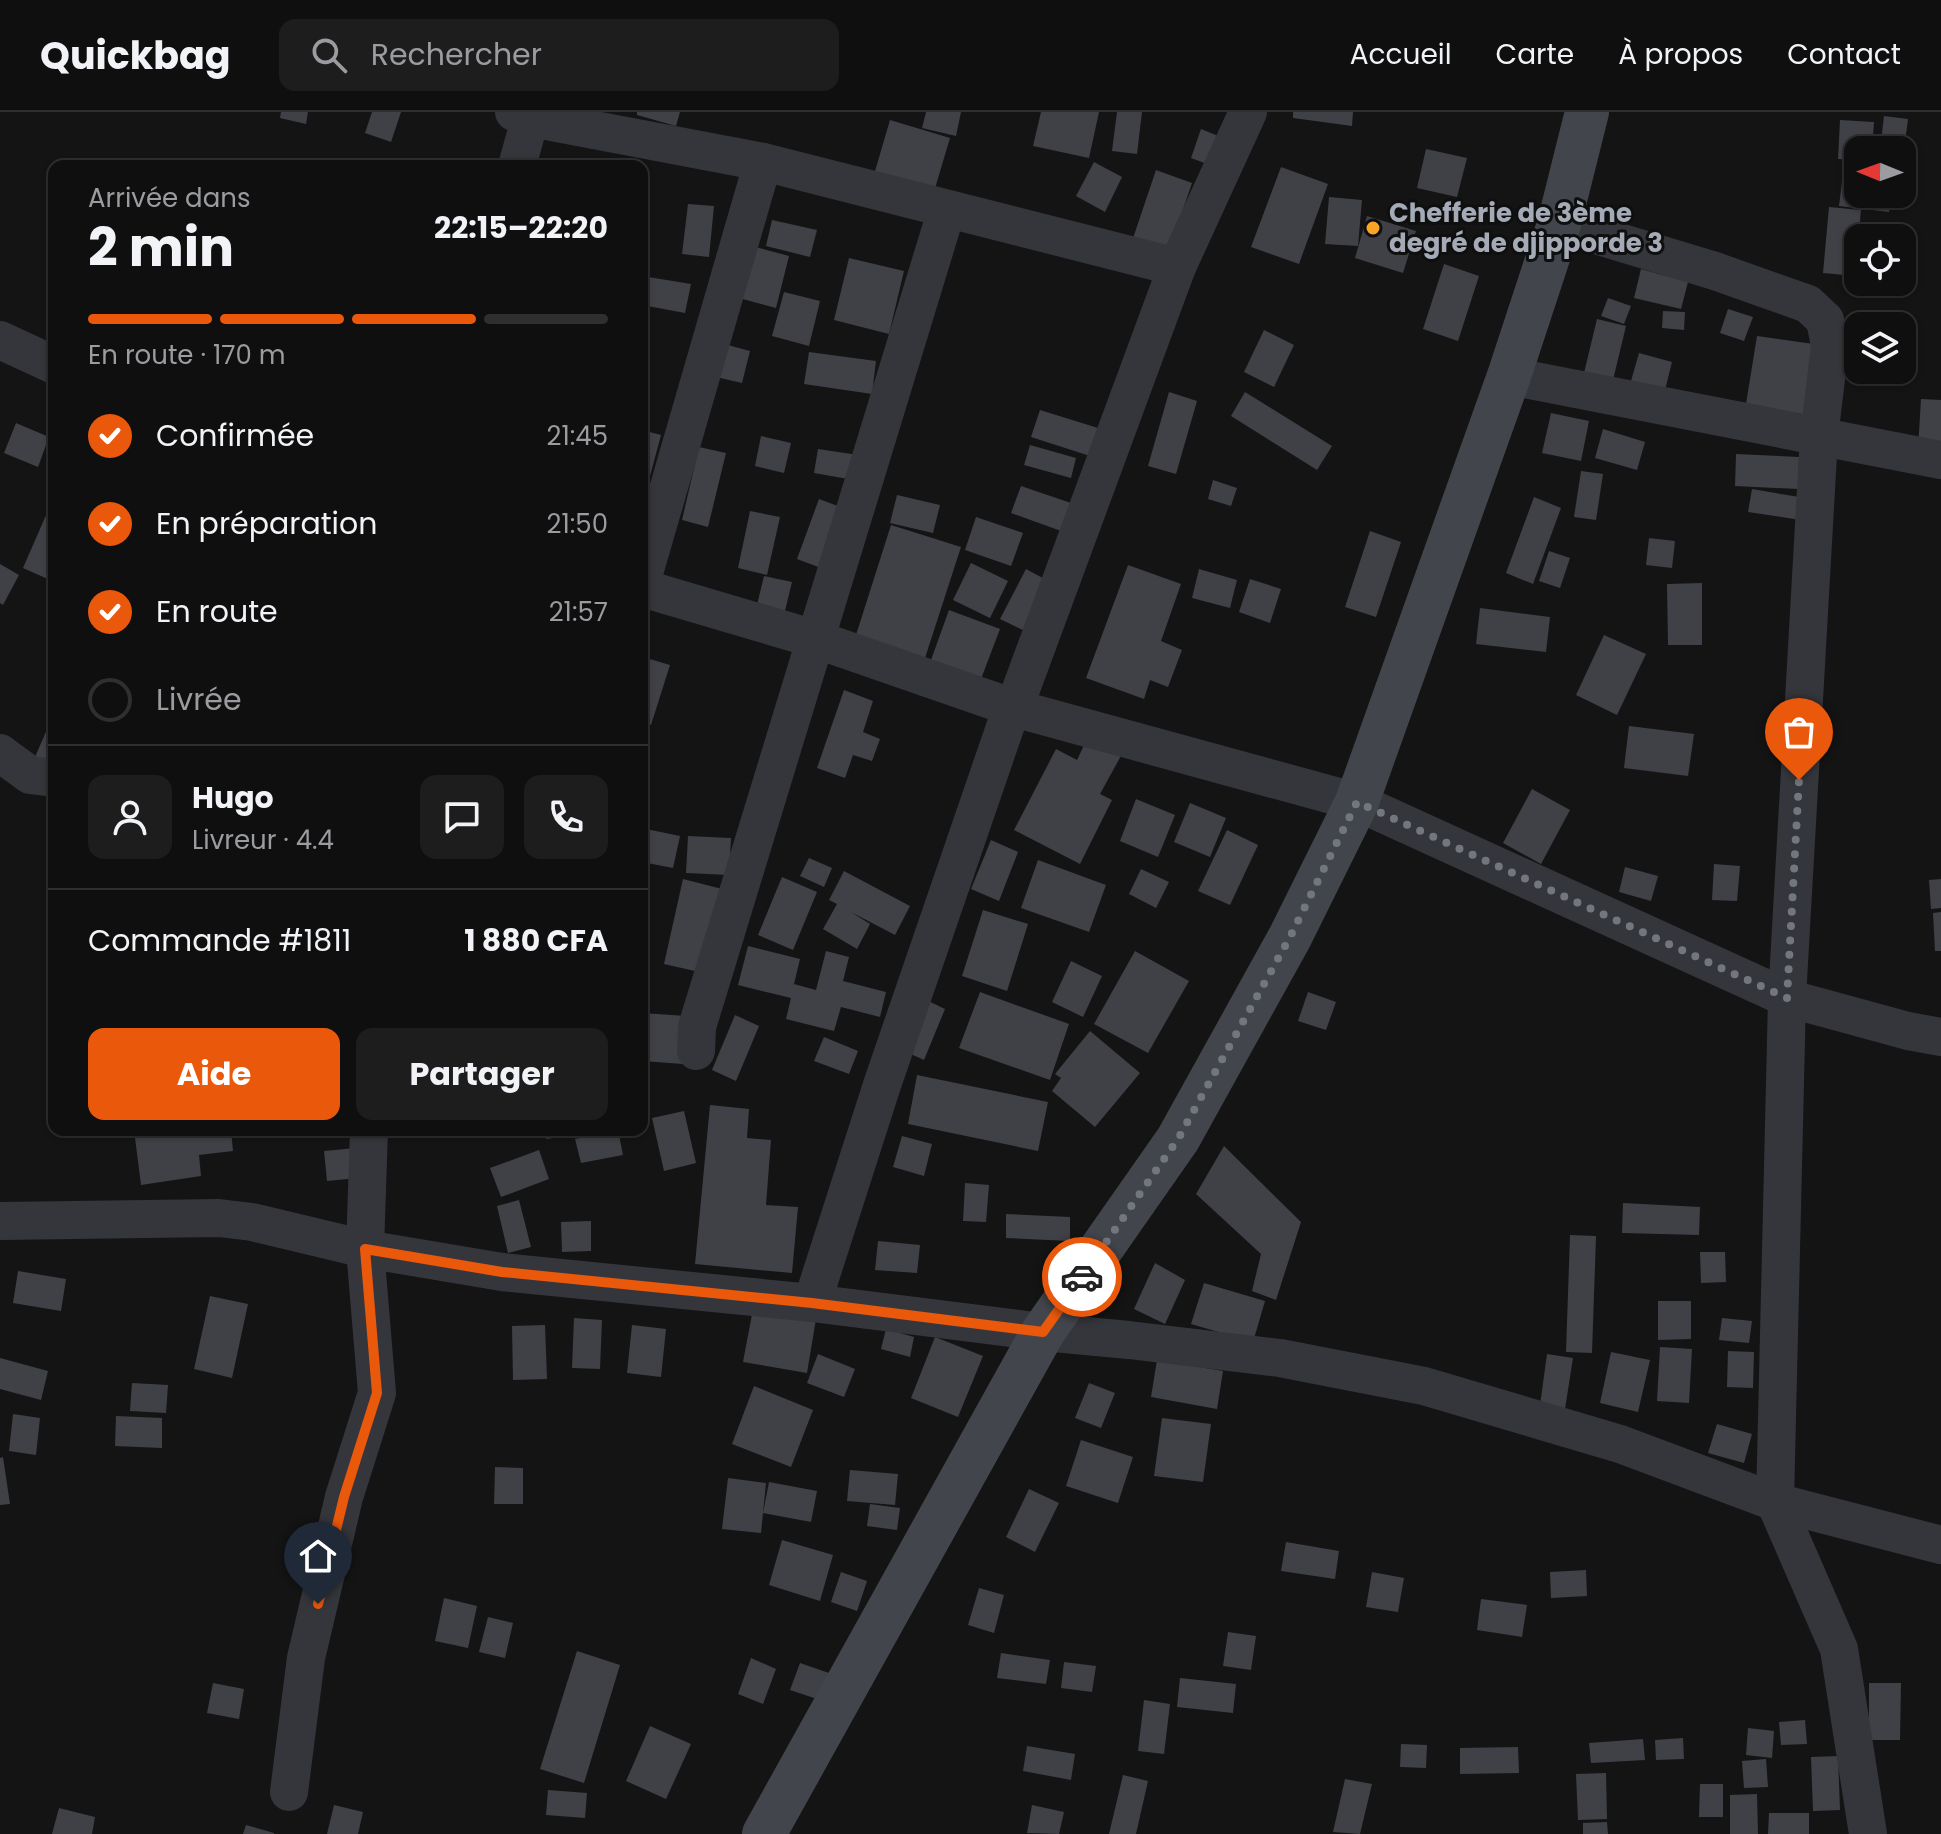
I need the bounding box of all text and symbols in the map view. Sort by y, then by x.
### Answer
search box [279,19,839,91]
text: Quickbag [40,29,231,82]
icon: search [307,33,351,77]
text: Rechercher [371,33,542,76]
text: Accueil [1350,35,1452,74]
text: Carte [1496,35,1574,74]
text: À propos [1618,35,1743,74]
text: Contact [1787,35,1901,74]
north arrow [1844,136,1916,208]
map controls [1844,136,1916,384]
text: Arrivée dans [88,180,250,216]
place label: Chefferie de 3ème degré de djipporde 3 [1389,195,1663,261]
text: 22:15–22:20 [434,206,608,249]
text: 2 min [88,211,234,284]
marker: Chefferie de 3ème degré de djipporde 3 [1364,219,1382,237]
button: locate [1844,224,1916,296]
button: layers [1844,312,1916,384]
text: En route · 170 m [88,337,285,373]
icon: check [88,414,132,458]
text: Confirmée [156,414,314,457]
text: 21:45 [547,418,608,454]
icon: check [88,502,132,546]
text: En préparation [156,502,377,545]
text: 21:50 [547,506,608,542]
icon: check [88,590,132,634]
text: En route [156,590,278,633]
text: 21:57 [549,594,608,630]
text: Livrée [156,678,242,721]
pin [1765,698,1833,780]
icon: bag [1777,710,1821,754]
button: person [88,775,172,859]
button: chat [420,775,504,859]
button: phone [524,775,608,859]
text: Hugo [192,776,274,819]
text: Livreur · 4.4 [192,822,334,858]
text: Commande #1811 [88,919,351,962]
text: 1 880 CFA [464,919,608,962]
button: Aide [88,1028,340,1120]
button: Partager [356,1028,608,1120]
courier [1042,1237,1122,1317]
icon: car [1060,1255,1104,1299]
pin [284,1522,352,1604]
icon: home [296,1534,340,1578]

